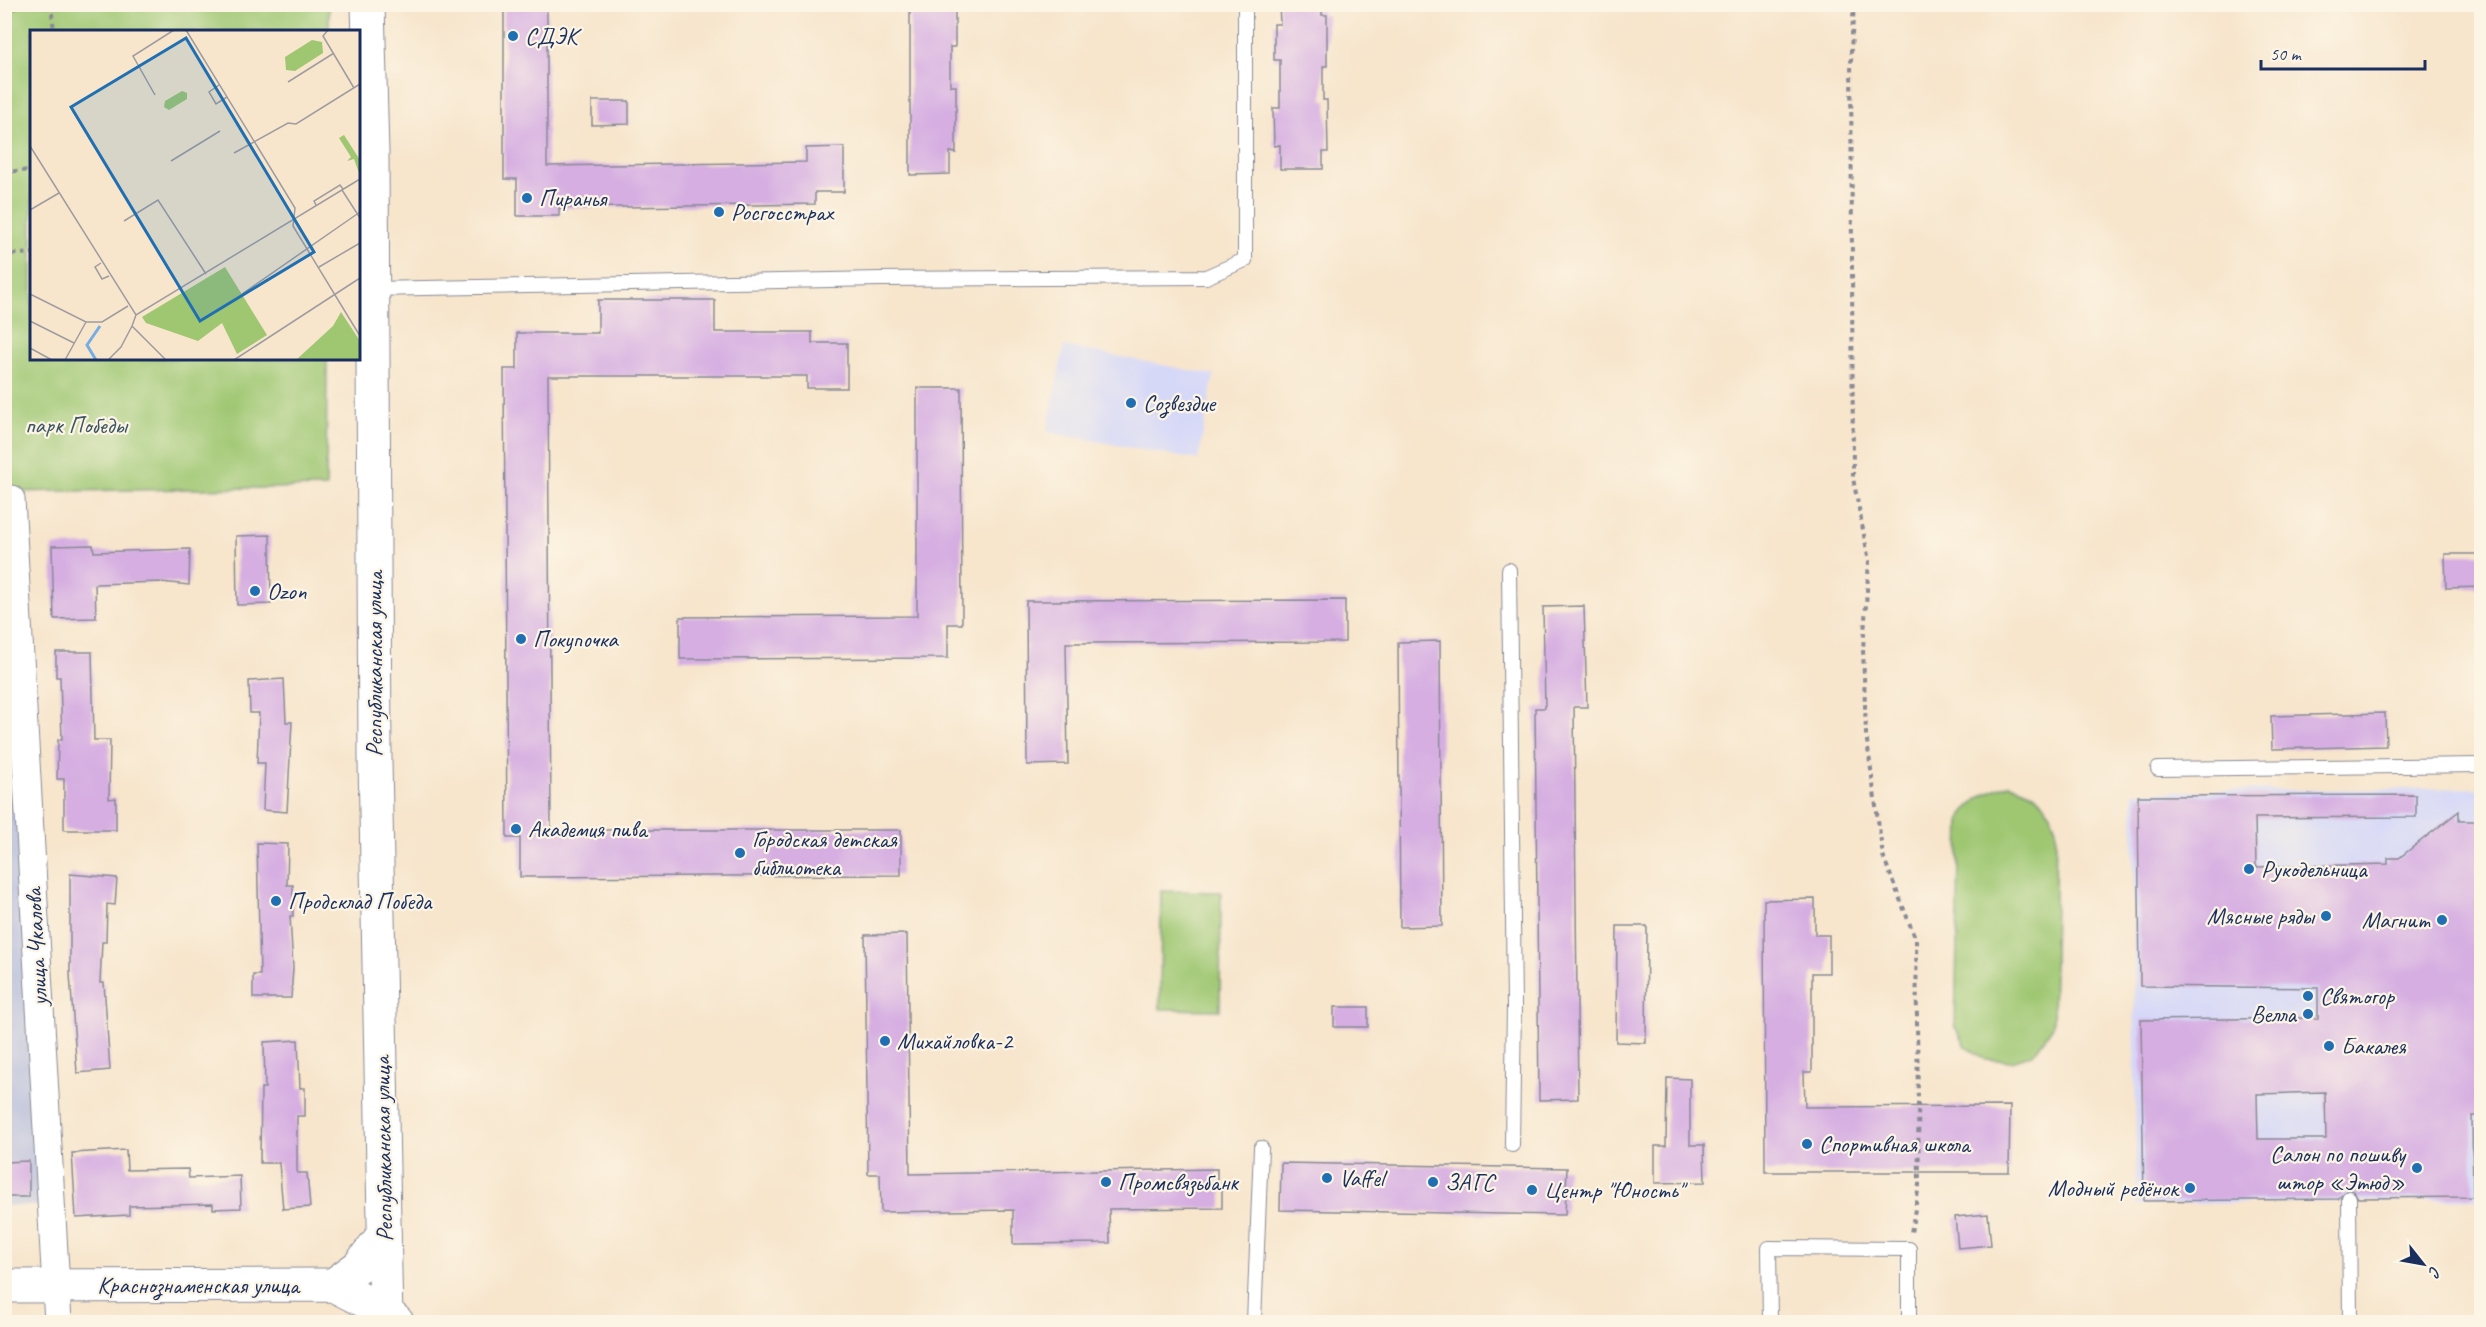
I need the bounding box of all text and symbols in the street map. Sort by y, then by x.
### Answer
place label: СДЭК [525,21,583,51]
marker: СДЭК [506,29,520,43]
inset map [30,30,360,360]
scale bar [2261,33,2424,71]
text: 50 m [2270,43,2303,65]
place label: Пиранья [539,183,608,213]
marker: Пиранья [520,191,534,205]
place label: Росгосстрах [731,197,835,227]
marker: Росгосстрах [712,205,726,219]
place label: Созвездие [1143,388,1217,419]
marker: Созвездие [1124,396,1138,410]
park label: парк Победы [25,410,129,440]
street label: Республиканская улица [359,569,389,757]
place label: Ozon [267,576,307,606]
marker: Ozon [248,584,262,598]
place label: Покупочка [533,624,619,654]
marker: Покупочка [514,632,528,646]
place label: Академия пива [528,814,649,844]
marker: Академия пива [509,822,523,836]
place label: Городская детская библиотека [752,824,898,882]
marker: Городская детская библиотека [733,846,747,860]
place label: Рукодельница [2261,854,2368,884]
marker: Рукодельница [2242,862,2256,876]
street label: улица Чкалова [18,885,54,1009]
place label: Продсклад Победа [288,886,433,916]
marker: Продсклад Победа [269,894,283,908]
place label: Мясные ряды [2207,901,2316,931]
place label: Магнит [2362,905,2431,935]
marker: Мясные ряды [2319,909,2333,923]
marker: Магнит [2435,913,2449,927]
place label: Святогор [2320,981,2395,1011]
marker: Святогор [2301,989,2315,1003]
place label: Велла [2251,999,2297,1029]
marker: Велла [2301,1007,2315,1021]
place label: Михайловка-2 [897,1026,1015,1056]
place label: Бакалея [2341,1031,2407,1061]
marker: Михайловка-2 [878,1034,892,1048]
marker: Бакалея [2322,1039,2336,1053]
street label: Республиканская улица [366,1054,400,1242]
place label: Спортивная школа [1819,1129,1972,1159]
marker: Спортивная школа [1800,1137,1814,1151]
place label: Салон по пошиву штор «Этюд» [2270,1139,2407,1197]
marker: Салон по пошиву штор «Этюд» [2410,1161,2424,1175]
place label: Vaffel [1339,1163,1388,1193]
place label: Промсвязьбанк [1118,1167,1240,1197]
place label: ЗАГС [1445,1167,1497,1197]
marker: Vaffel [1320,1171,1334,1185]
place label: Модный ребёнок [2048,1173,2180,1203]
marker: Промсвязьбанк [1099,1175,1113,1189]
marker: ЗАГС [1426,1175,1440,1189]
place label: Центр "Юность" [1544,1175,1689,1205]
marker: Модный ребёнок [2183,1181,2197,1195]
marker: Центр "Юность" [1525,1183,1539,1197]
north arrow [2393,1234,2453,1294]
text: С [2423,1263,2446,1282]
street label: Краснознаменская улица [97,1270,301,1301]

